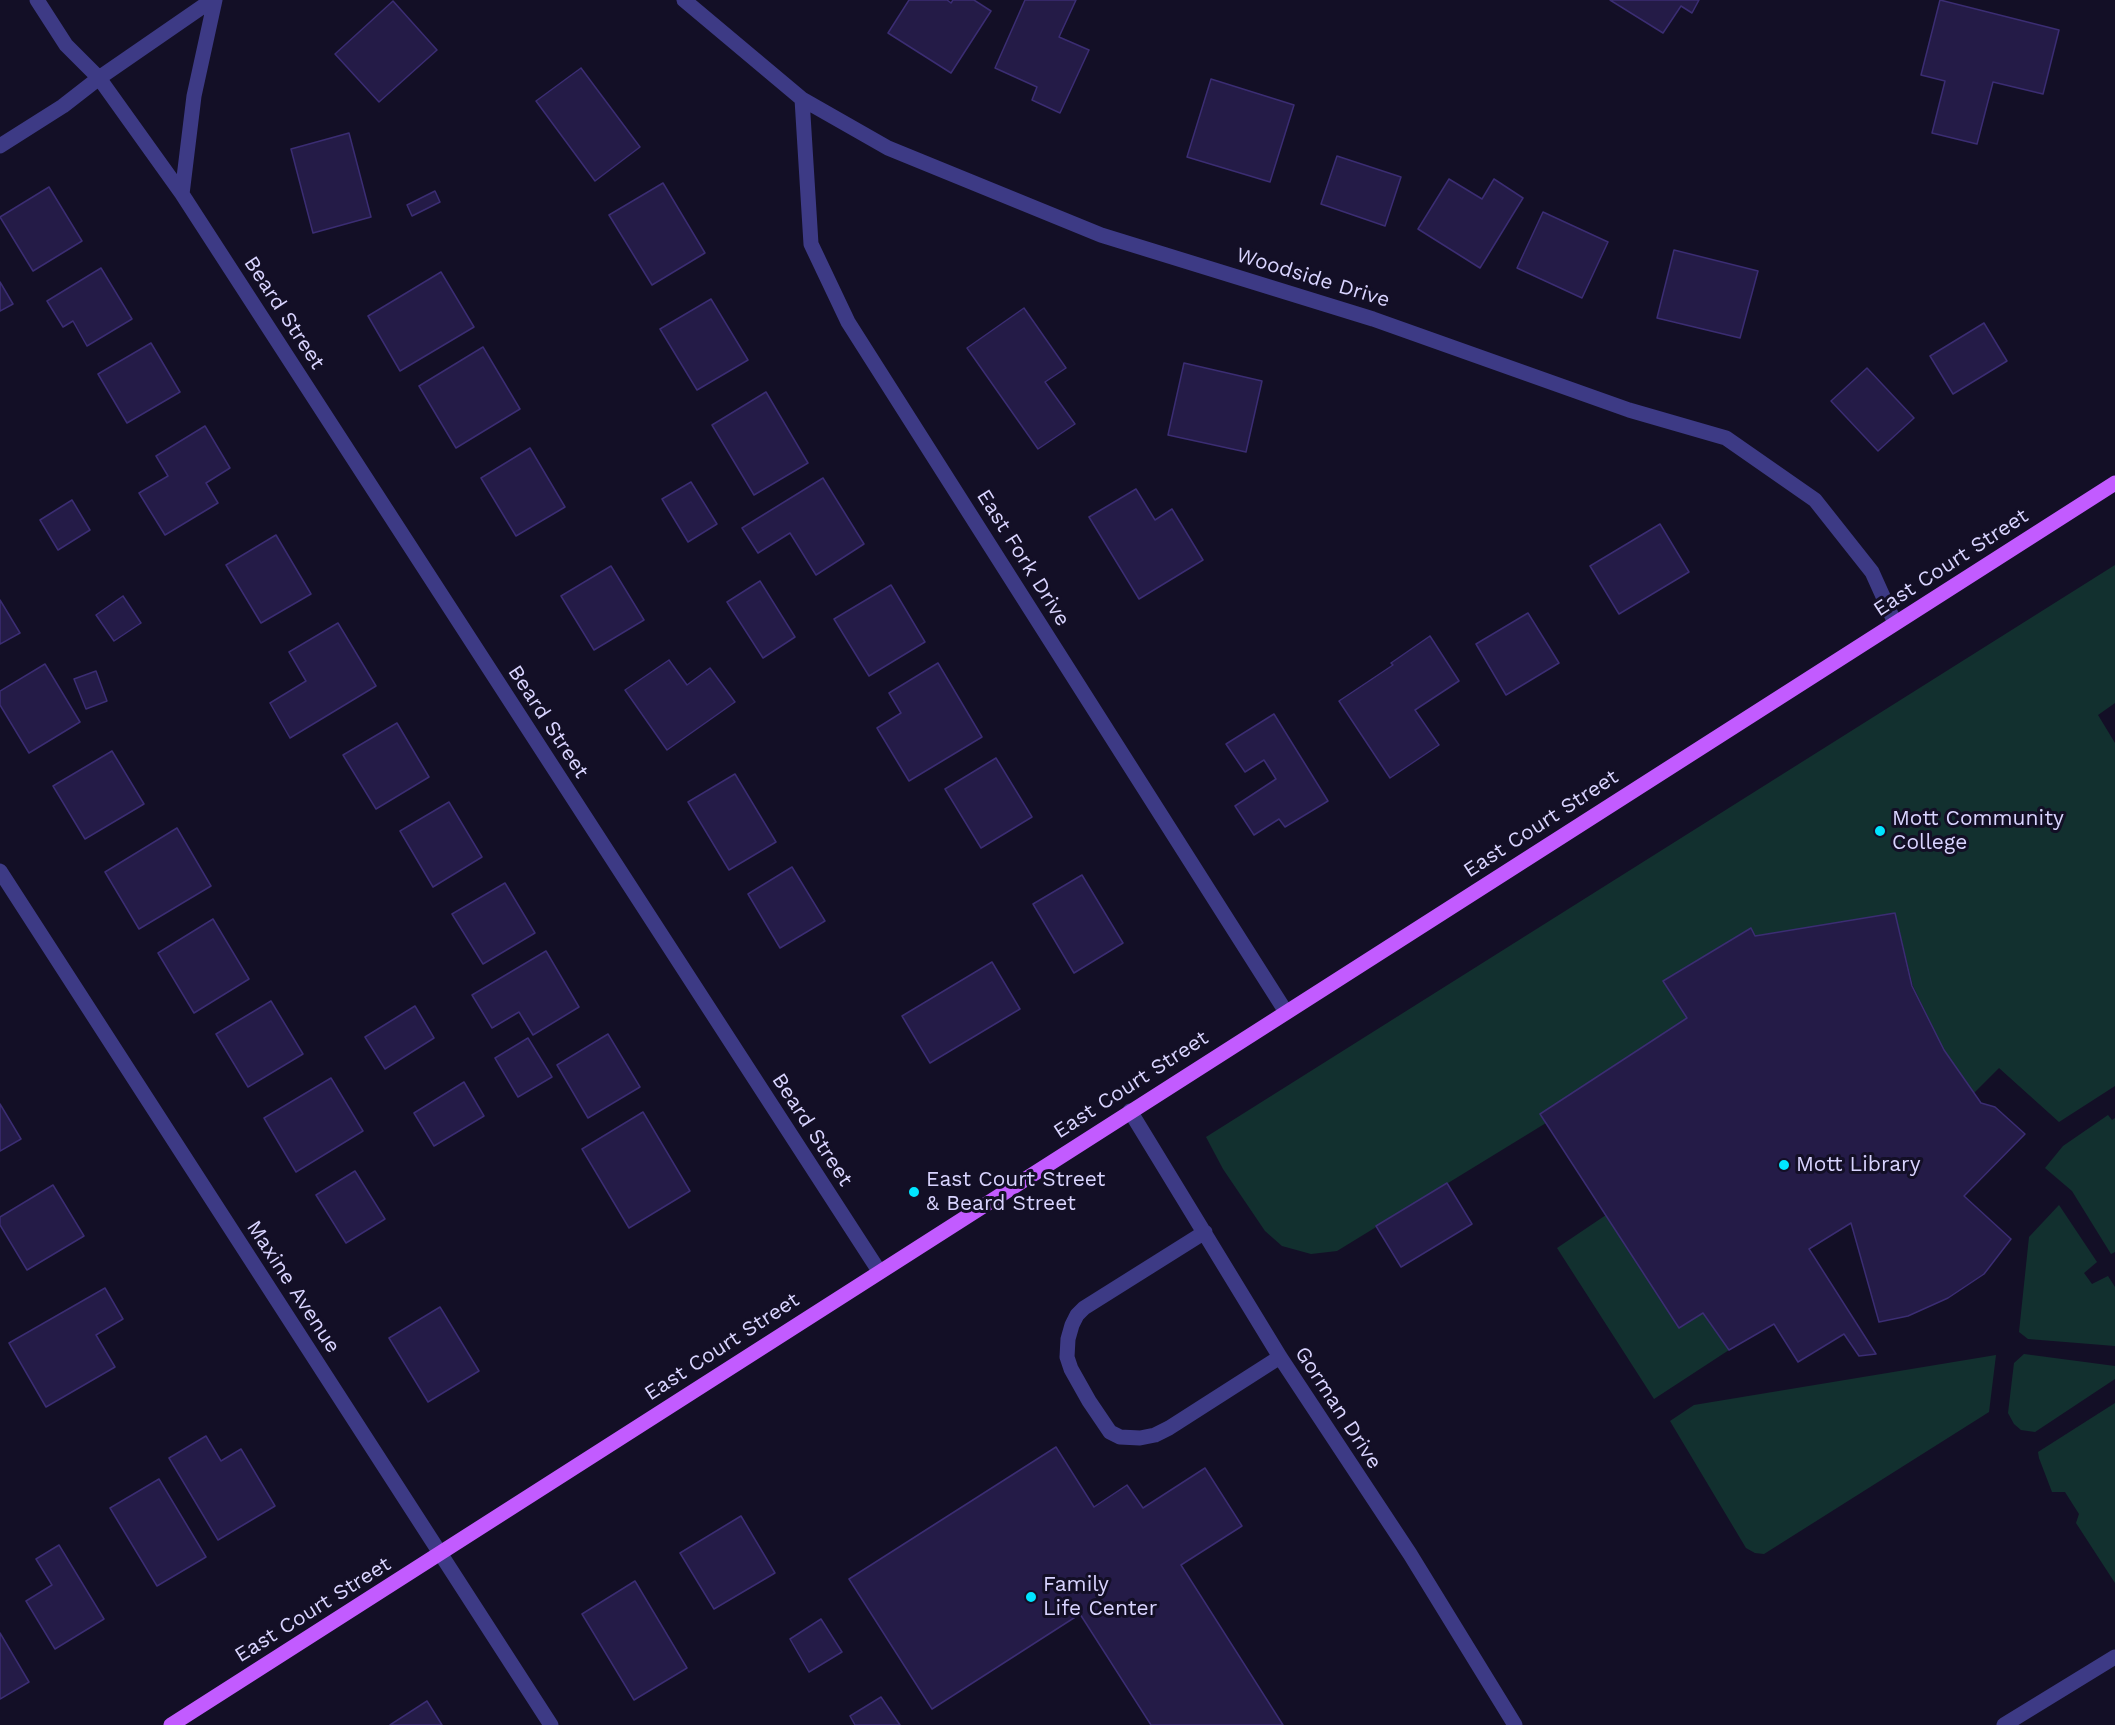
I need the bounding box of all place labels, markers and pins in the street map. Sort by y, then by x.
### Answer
place label: Mott Community College [1892,806,2064,856]
marker: Mott Community College [1873,824,1887,838]
place label: Mott Library [1796,1152,1920,1178]
marker: Mott Library [1777,1158,1791,1172]
place label: East Court Street & Beard Street [926,1167,1105,1217]
marker: East Court Street & Beard Street [907,1185,921,1199]
place label: Family Life Center [1043,1572,1157,1622]
marker: Family Life Center [1024,1590,1038,1604]

